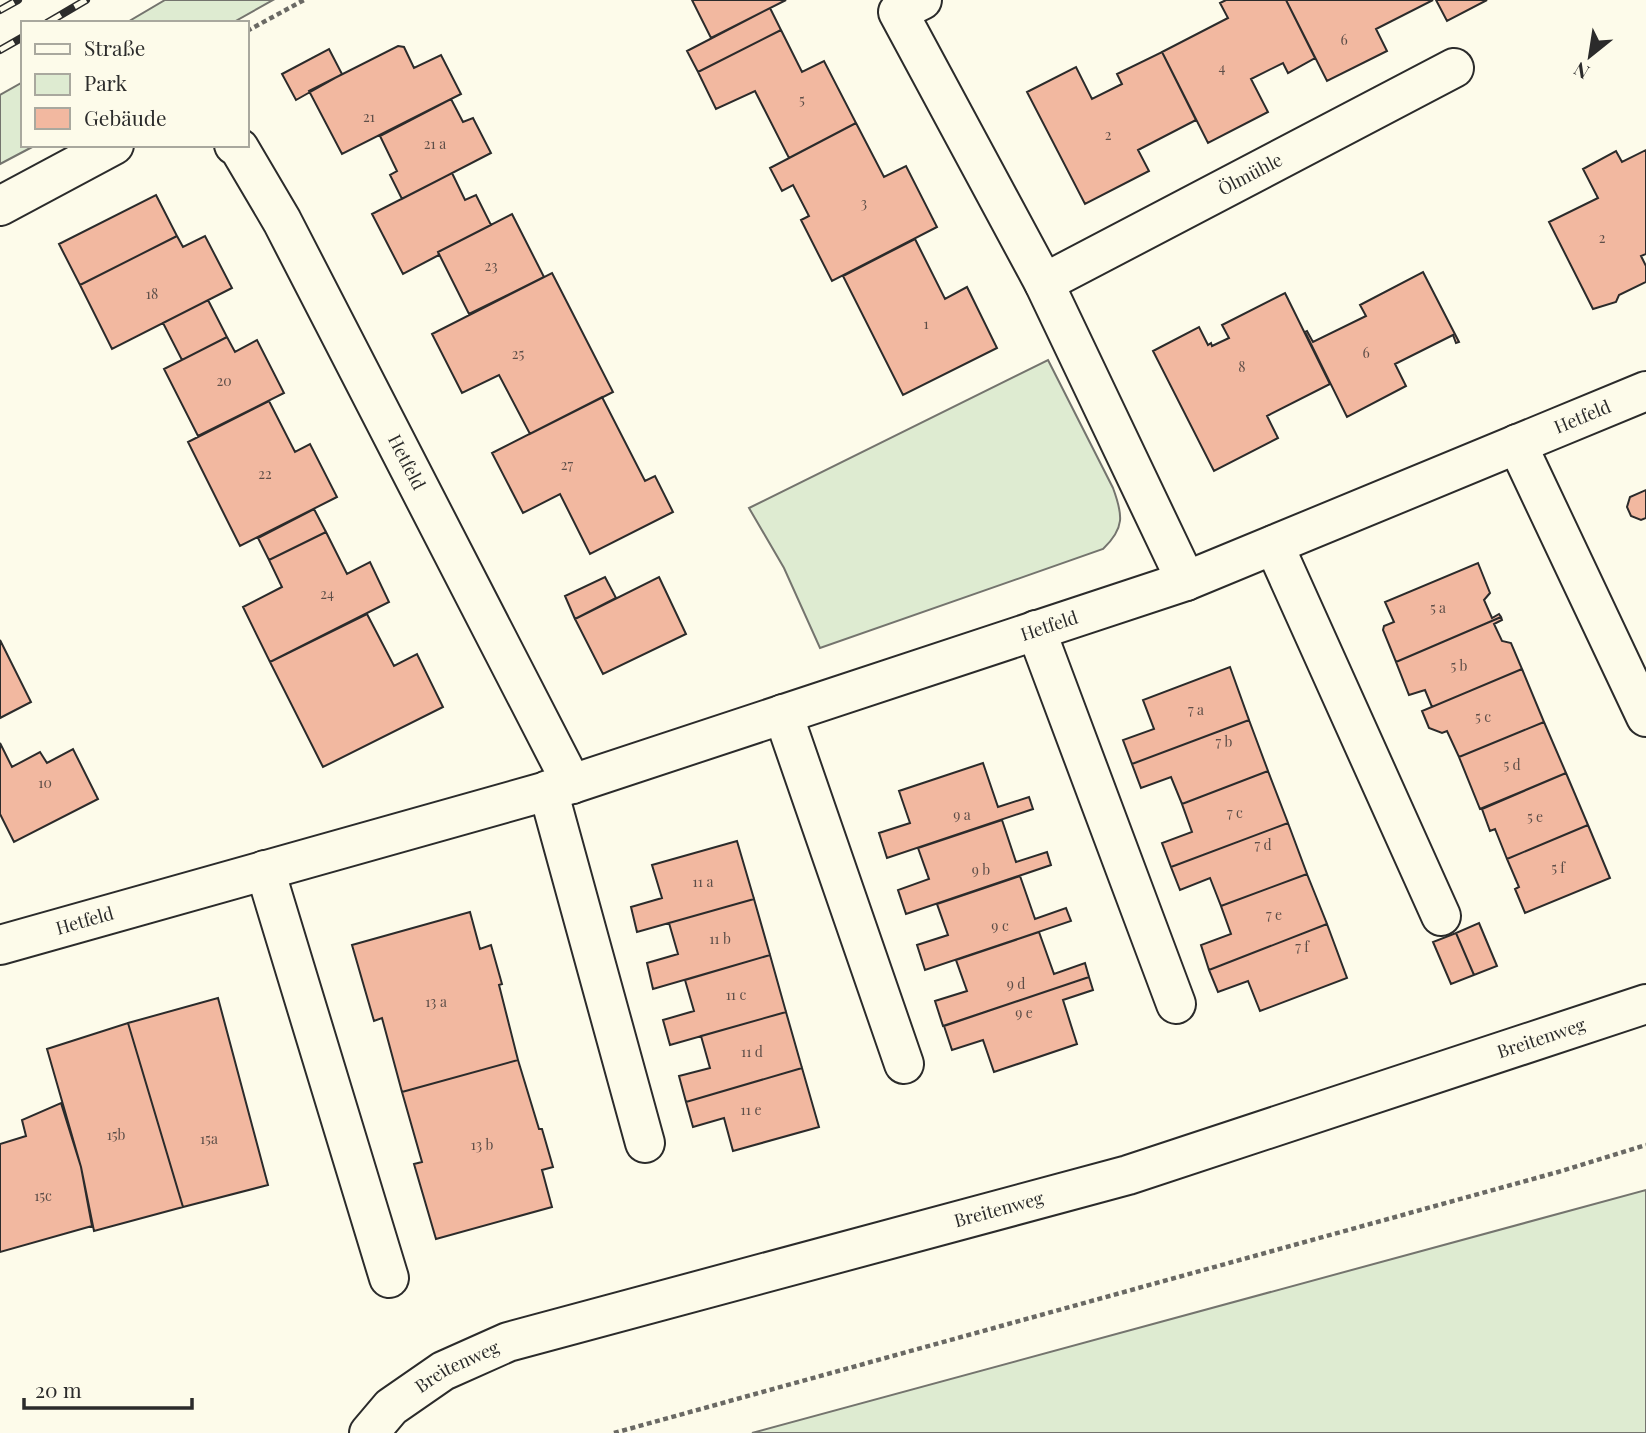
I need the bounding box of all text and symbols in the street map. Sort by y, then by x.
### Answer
legend [21,21,248,147]
north arrow [1555,21,1625,91]
house number: 6 [1340,30,1348,49]
text: Straße [84,33,145,61]
text: N [1568,57,1593,86]
house number: 4 [1219,58,1226,77]
text: Park [84,68,128,96]
house number: 5 [799,90,805,109]
text: Gebäude [84,103,167,131]
house number: 21 [363,107,375,126]
house number: 2 [1105,125,1112,144]
house number: 21 a [424,134,446,153]
street label: Ölmühle [1214,147,1286,201]
house number: 3 [861,193,867,212]
house number: 2 [1599,228,1606,247]
house number: 23 [484,256,498,275]
house number: 18 [146,284,158,303]
house number: 1 [923,314,929,333]
house number: 6 [1362,343,1370,362]
house number: 25 [512,344,524,363]
house number: 8 [1238,357,1246,376]
house number: 20 [216,371,232,390]
street label: Hetfeld [1550,394,1615,439]
street label: Hetfeld [383,430,432,494]
house number: 27 [561,455,574,474]
house number: 22 [258,464,272,483]
house number: 24 [320,584,334,603]
house number: 5 a [1430,598,1446,617]
street label: Hetfeld [1017,604,1081,646]
house number: 5 b [1451,656,1468,675]
house number: 7 a [1188,700,1204,719]
house number: 5 c [1475,707,1491,726]
house number: 7 b [1216,732,1233,751]
house number: 5 d [1503,755,1521,774]
house number: 10 [38,773,52,792]
house number: 7 c [1227,803,1243,822]
house number: 9 a [953,805,971,824]
house number: 5 e [1527,807,1543,826]
house number: 7 d [1254,835,1272,854]
house number: 5 f [1551,858,1566,877]
house number: 9 b [972,860,990,879]
house number: 11 a [693,872,713,891]
street label: Hetfeld [53,901,117,940]
house number: 7 e [1266,905,1282,924]
house number: 9 c [991,916,1009,935]
house number: 11 b [709,929,731,948]
house number: 7 f [1295,937,1310,956]
house number: 9 d [1007,974,1025,993]
house number: 11 c [726,985,747,1004]
house number: 13 a [425,992,447,1011]
house number: 9 e [1015,1003,1033,1022]
street label: Breitenweg [1494,1012,1589,1063]
house number: 11 d [741,1042,763,1061]
house number: 11 e [741,1100,761,1119]
house number: 15b [107,1125,125,1144]
house number: 15a [200,1129,218,1148]
house number: 13 b [471,1135,493,1154]
street label: Breitenweg [951,1185,1047,1232]
house number: 15c [34,1186,52,1205]
street label: Breitenweg [410,1334,503,1398]
scale bar [24,1366,192,1410]
text: 20 m [35,1375,82,1403]

